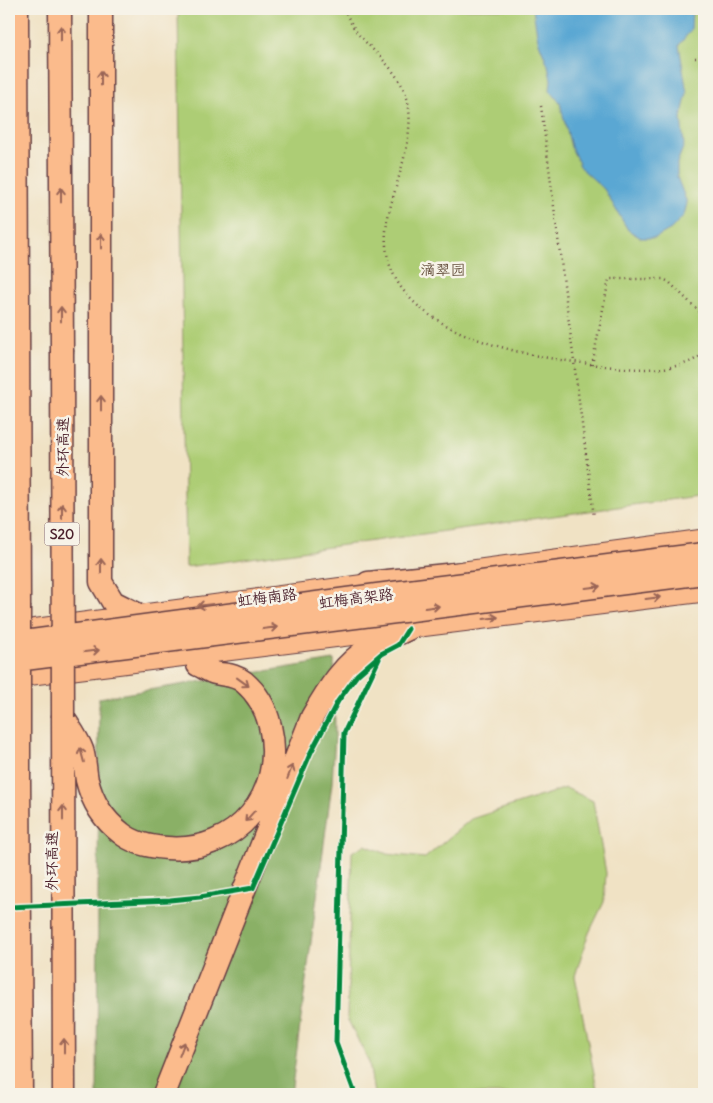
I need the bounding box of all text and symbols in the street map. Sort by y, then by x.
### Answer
one-way arrow [56,25,66,42]
one-way arrow [96,70,106,86]
one-way arrow [56,188,66,204]
one-way arrow [96,233,106,249]
park label: 滴翠园 [420,260,466,279]
one-way arrow [56,307,66,323]
one-way arrow [96,395,106,412]
street label: 外环高速 [53,417,72,477]
one-way arrow [57,503,67,520]
road number: S20 [44,522,80,546]
one-way arrow [96,558,106,574]
one-way arrow [584,582,600,592]
street label: 虹梅南路 [236,584,298,610]
street label: 虹梅高架路 [318,584,394,612]
one-way arrow [644,593,660,603]
one-way arrow [197,600,213,610]
one-way arrow [423,602,439,612]
one-way arrow [483,613,499,623]
one-way arrow [262,623,278,633]
one-way arrow [84,646,100,656]
one-way arrow [236,677,250,687]
one-way arrow [77,747,86,763]
one-way arrow [286,765,295,781]
one-way arrow [58,805,68,822]
one-way arrow [244,809,256,822]
street label: 外环高速 [42,831,61,891]
one-way arrow [59,1038,69,1054]
one-way arrow [178,1042,187,1057]

